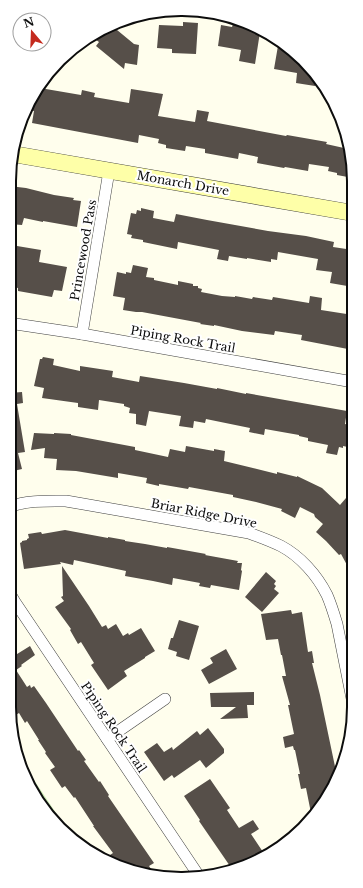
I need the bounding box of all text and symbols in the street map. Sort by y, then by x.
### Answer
north arrow [12,12,52,52]
text: N [22,14,37,31]
street label: Monarch Drive [136,167,230,199]
street label: Princewood Pass [67,198,99,302]
street label: Piping Rock Trail [129,322,237,356]
street label: Briar Ridge Drive [150,495,259,531]
street label: Piping Rock Trail [78,679,150,775]

